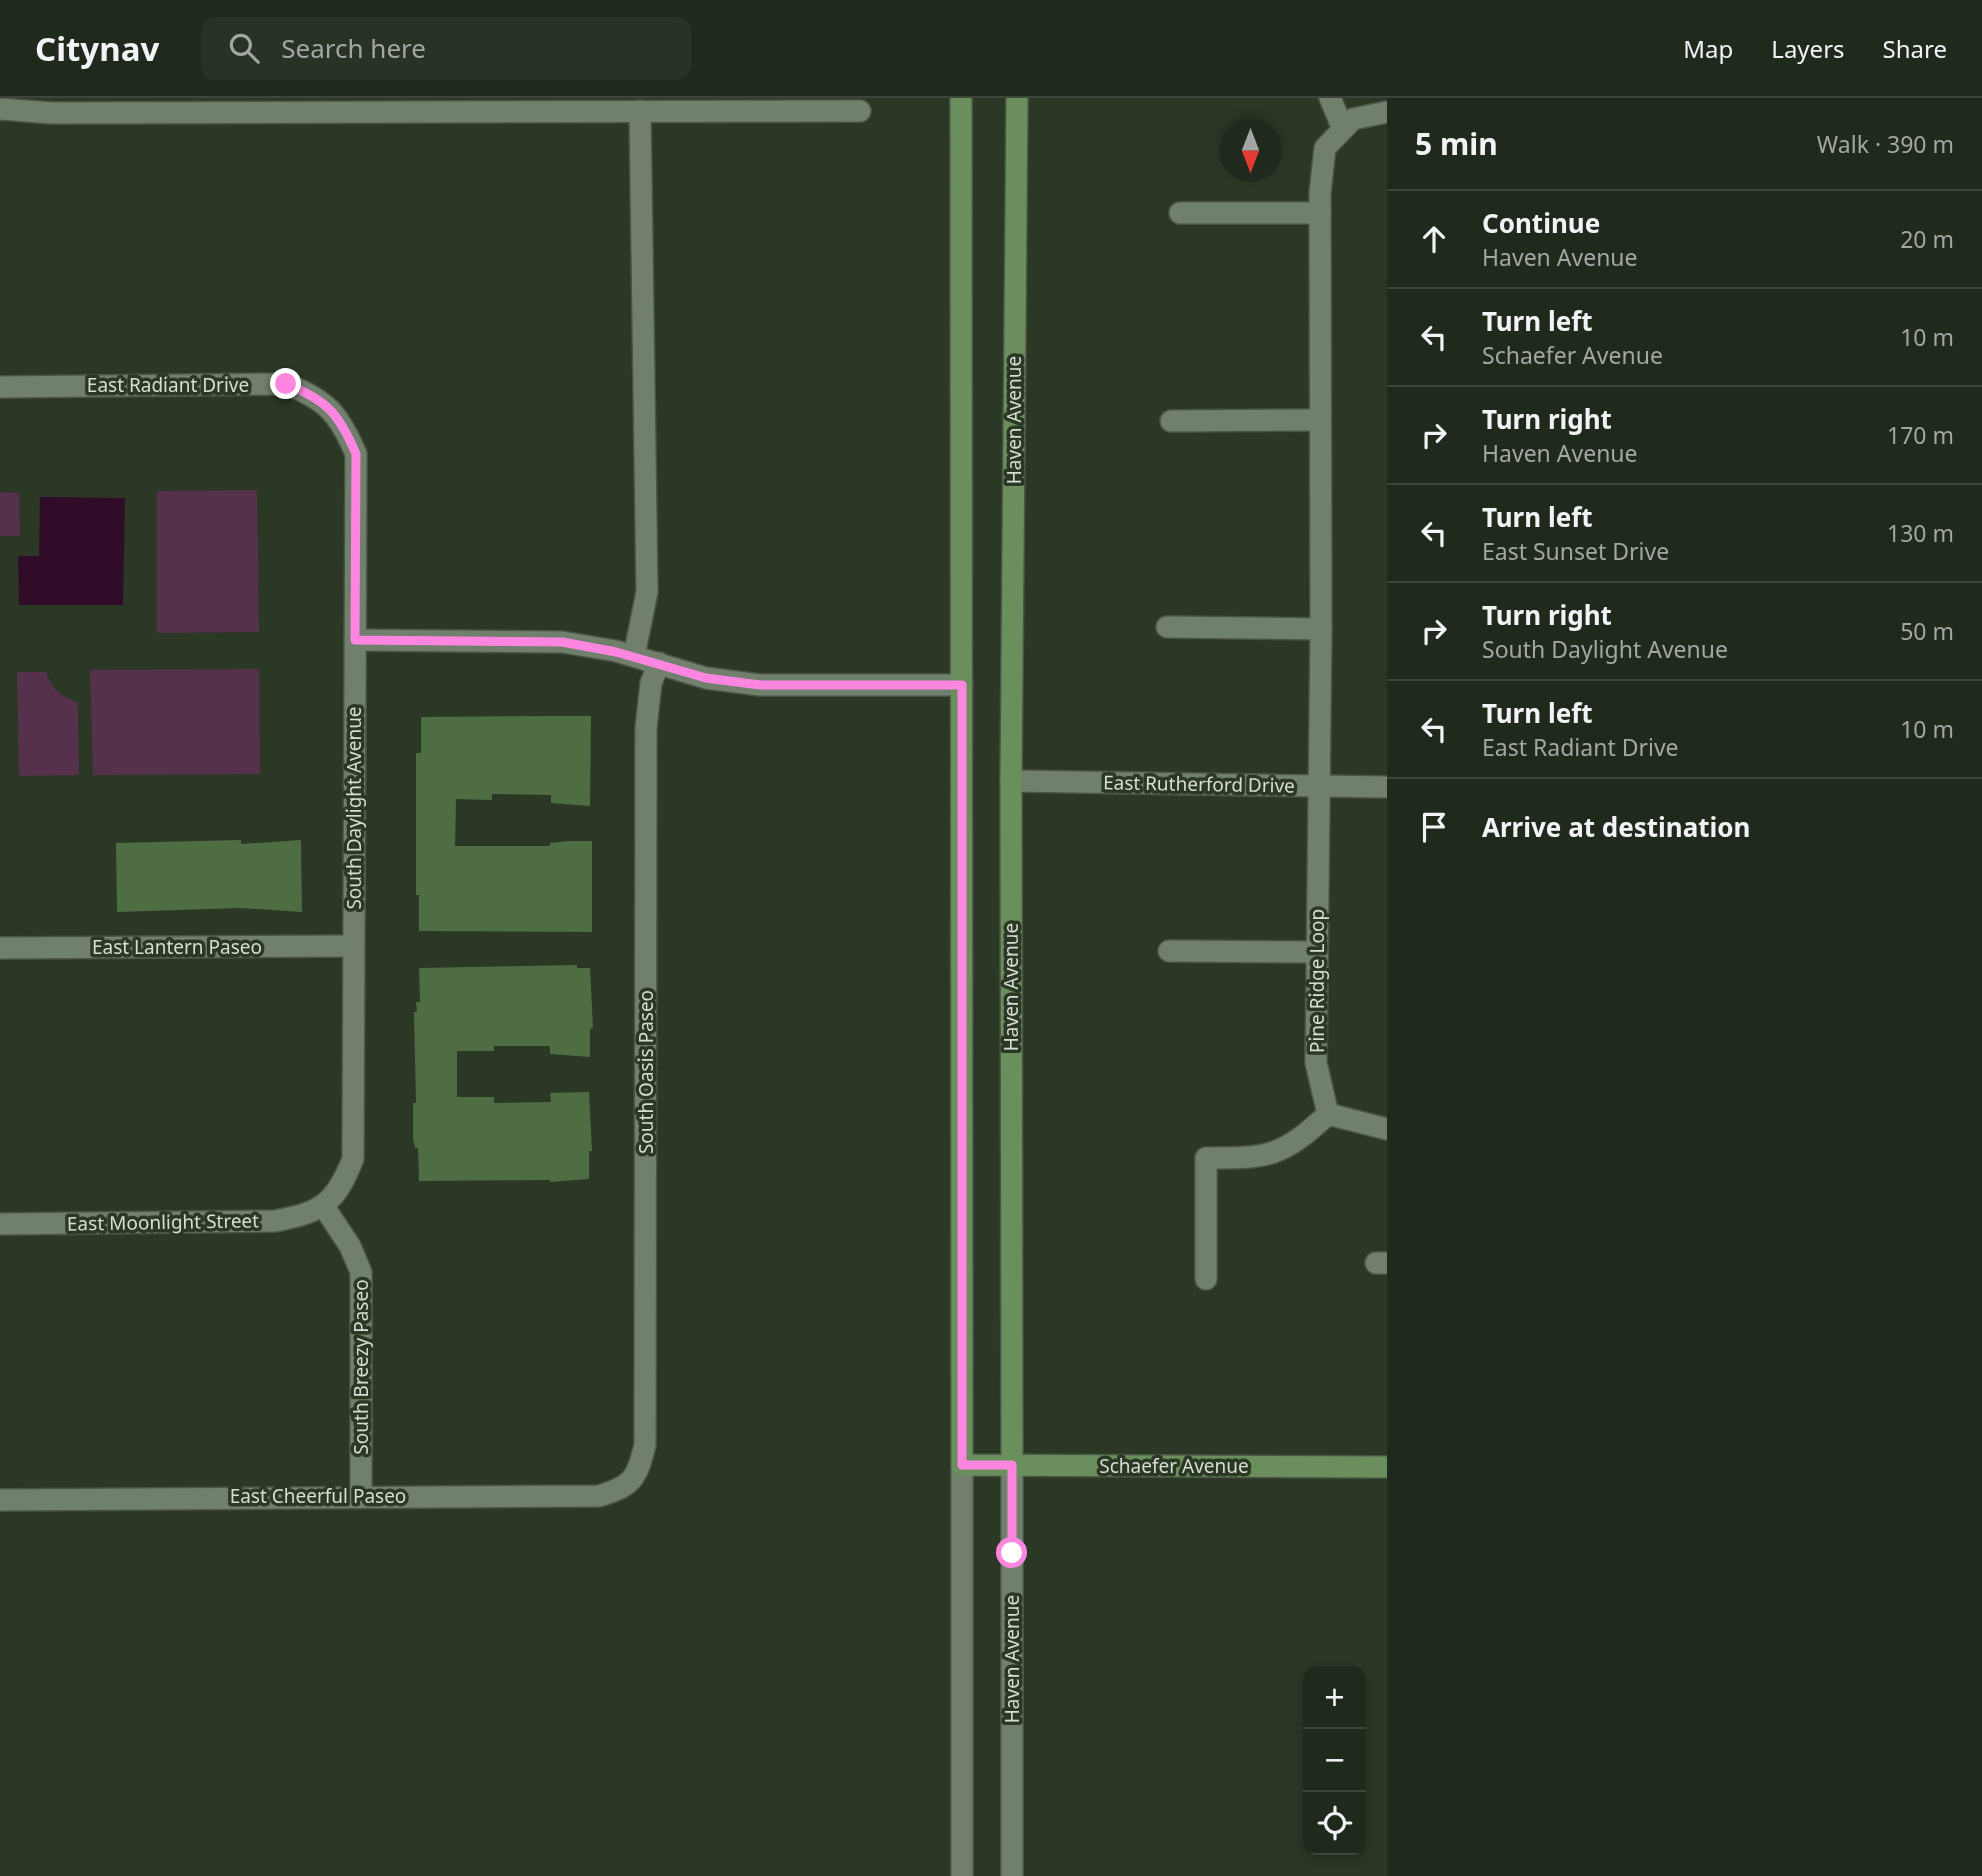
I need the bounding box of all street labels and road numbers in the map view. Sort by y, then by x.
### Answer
street label: Haven Avenue [1001,356,1027,484]
street label: East Radiant Drive [87,372,249,398]
street label: South Daylight Avenue [341,706,367,910]
street label: East Rutherford Drive [1103,769,1295,799]
street label: Pine Ridge Loop [1304,909,1330,1053]
street label: Haven Avenue [998,923,1024,1051]
street label: East Lantern Paseo [92,934,262,960]
street label: South Oasis Paseo [633,990,659,1154]
street label: East Moonlight Street [67,1207,259,1237]
street label: South Breezy Paseo [348,1279,374,1455]
street label: Schaefer Avenue [1099,1453,1249,1479]
street label: East Cheerful Paseo [230,1483,406,1509]
street label: Haven Avenue [999,1595,1025,1723]

